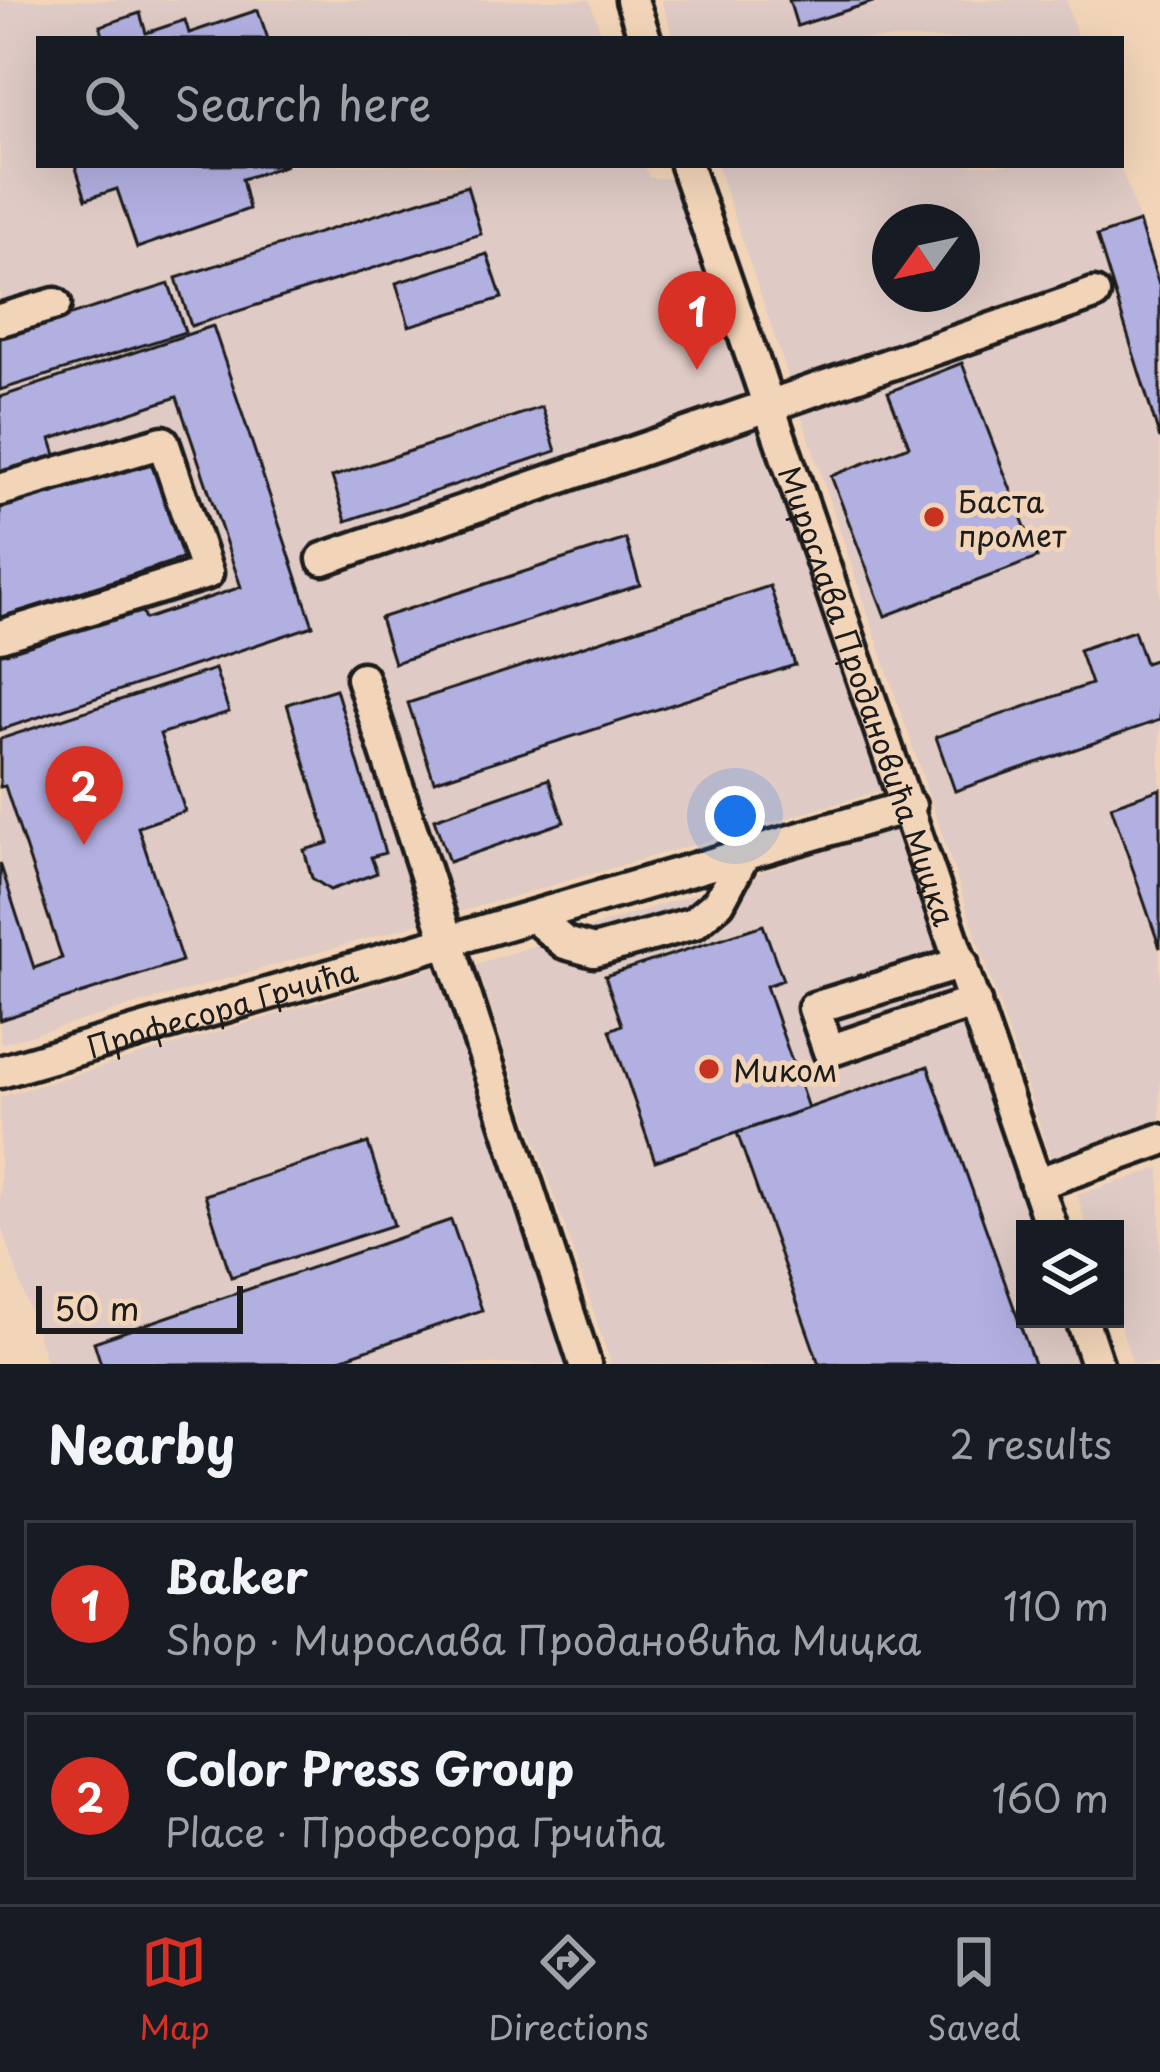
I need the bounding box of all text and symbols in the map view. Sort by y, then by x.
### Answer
search box [36,36,1124,168]
text: Search here [174,68,431,136]
icon: search [78,69,144,135]
north arrow [872,204,980,312]
pin: 1 [658,271,736,370]
street label: Мирослава Продановића Мицка [769,460,968,932]
place label: Баста промет [958,478,1067,557]
marker: Баста промет [921,504,947,530]
pin: 2 [45,746,123,845]
your location [705,786,765,846]
street label: Професора Грчића [81,946,363,1068]
place label: Миком [733,1047,837,1092]
marker: Миком [696,1056,722,1082]
map controls [1016,1220,1124,1328]
button: layers [1016,1220,1124,1328]
scale bar [36,1280,243,1333]
text: 50 m [54,1282,140,1332]
text: Nearby [48,1404,235,1481]
text: 2 results [950,1413,1112,1472]
text: Baker [165,1541,308,1609]
text: 1 [81,1575,99,1634]
text: 110 m [1003,1575,1109,1634]
text: Shop · Мирослава Продановића Мицка [165,1609,921,1668]
text: Color Press Group [165,1733,574,1801]
text: 2 [76,1767,104,1826]
text: 160 m [992,1767,1109,1826]
text: Place · Професора Грчића [165,1801,665,1860]
tab: Map [139,1929,210,2051]
tab: Directions [488,1929,649,2051]
tab: Saved [927,1929,1021,2051]

